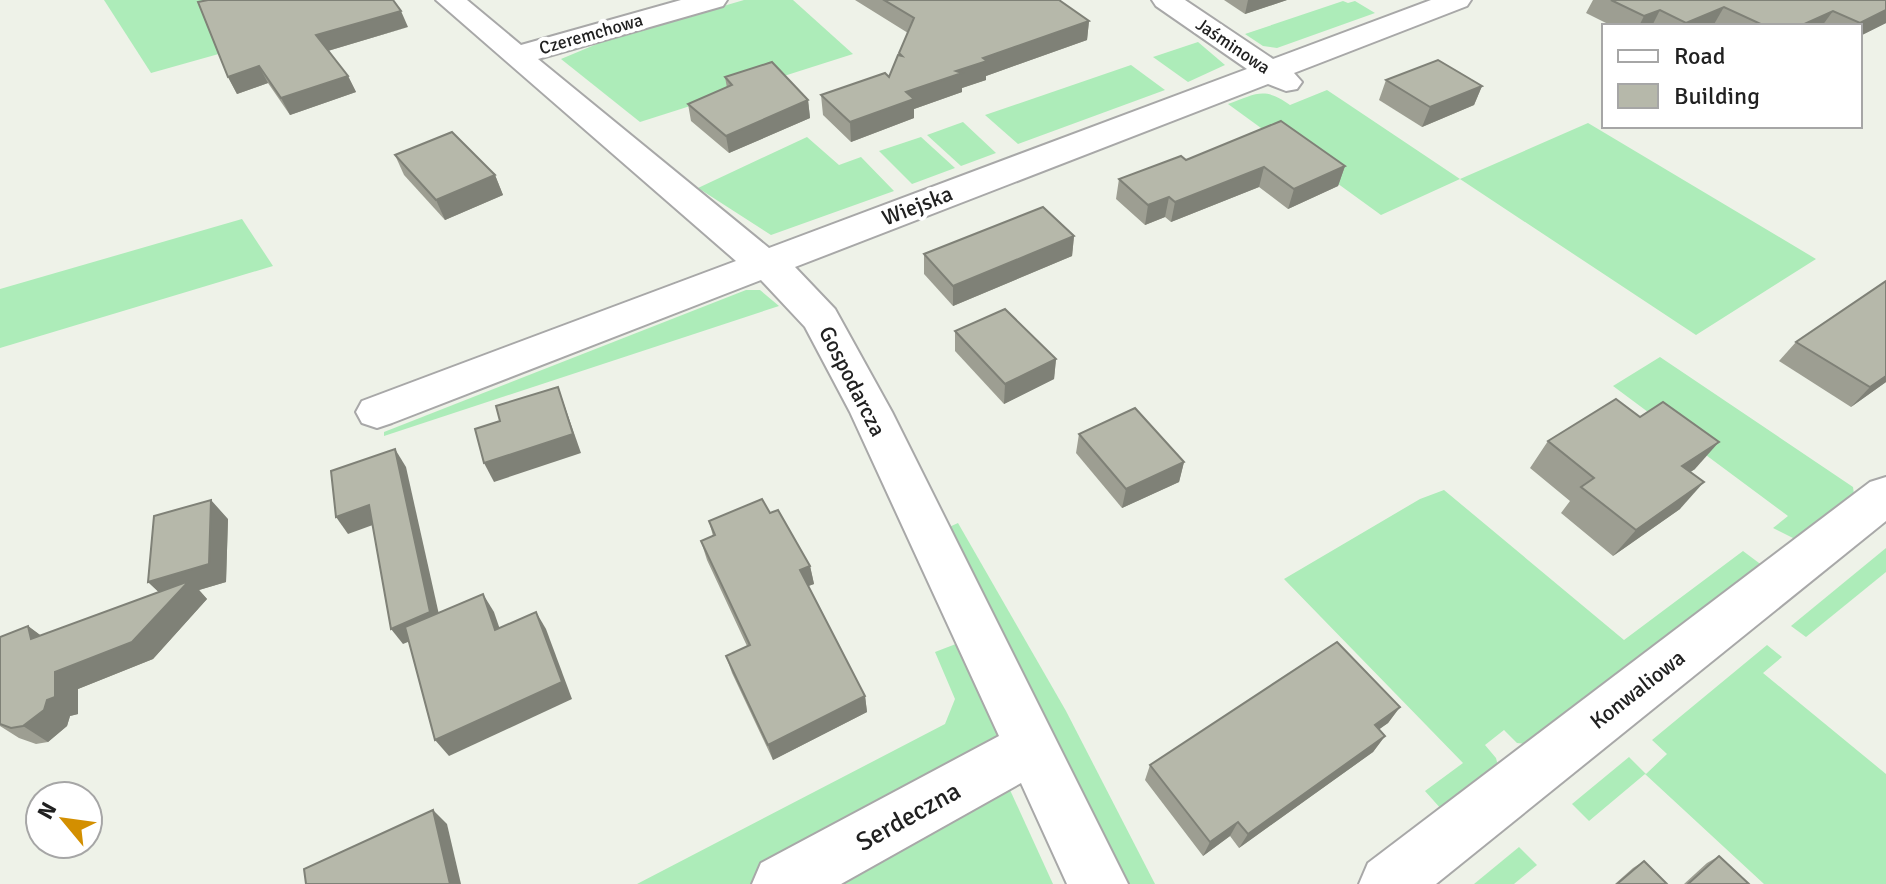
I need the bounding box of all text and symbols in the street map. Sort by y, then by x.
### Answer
street label: Czeremchowa [537,9,645,59]
street label: Jaśminowa [1192,13,1274,79]
legend [1602,24,1862,128]
text: Road [1674,41,1725,71]
text: Building [1674,81,1760,111]
street label: Wiejska [878,180,956,231]
street label: Gospodarcza [813,322,892,441]
street label: Konwaliowa [1584,644,1690,735]
street label: Serdeczna [851,775,966,859]
north arrow [24,780,104,860]
text: N [31,797,62,824]

